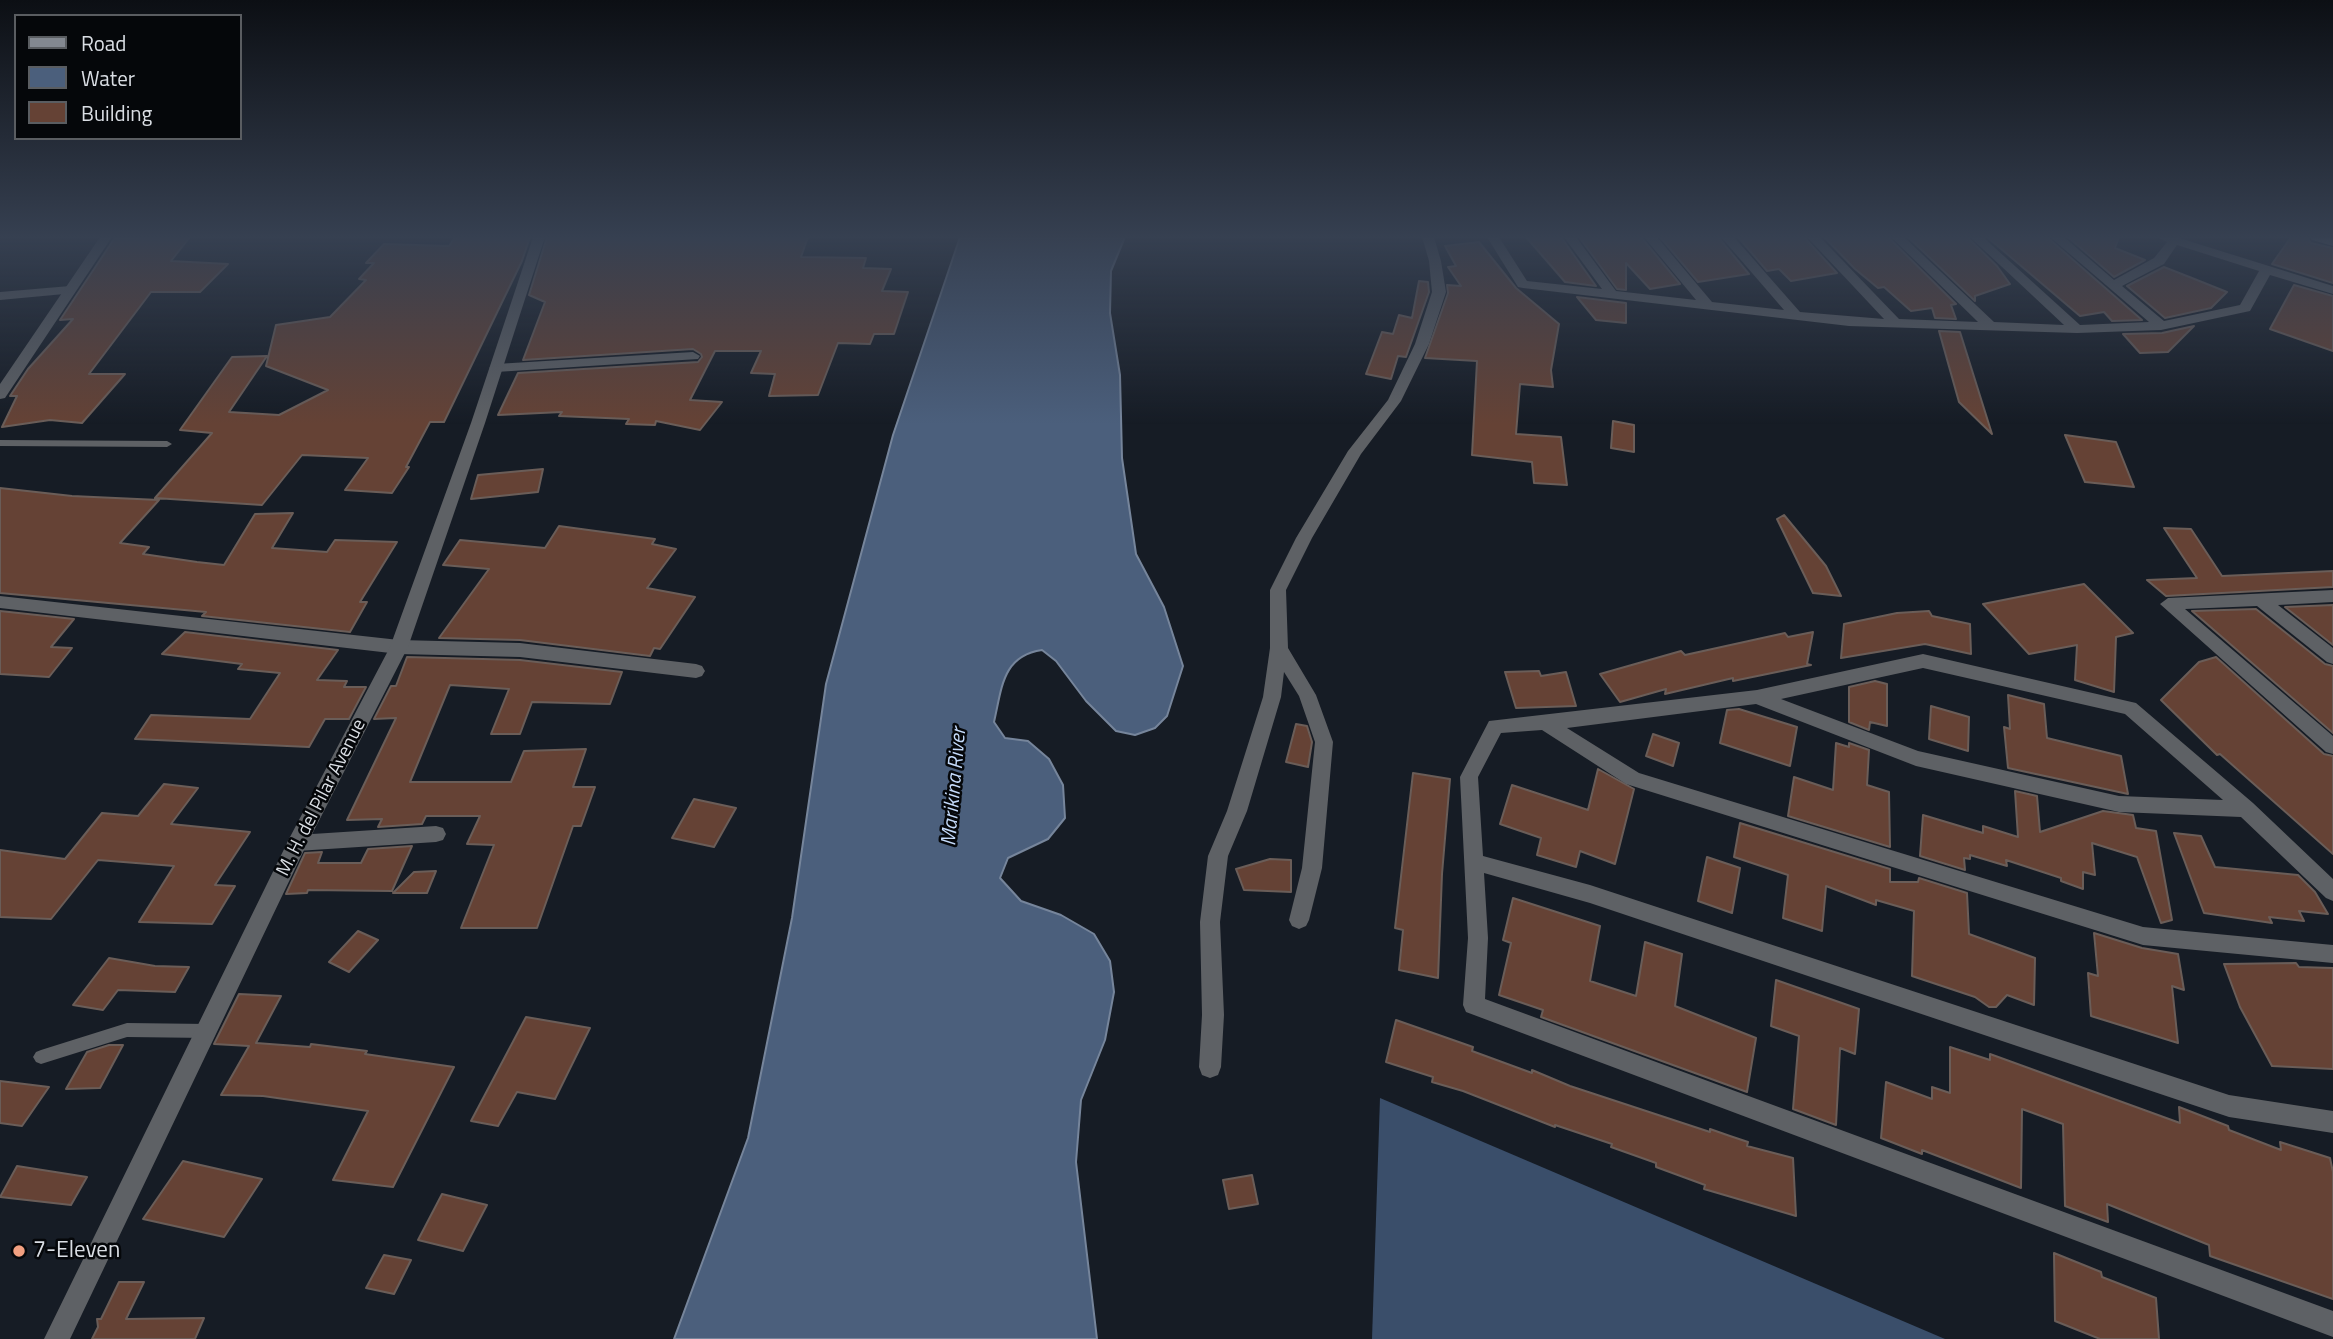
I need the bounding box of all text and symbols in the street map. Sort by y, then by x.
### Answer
legend [14,14,242,140]
text: Road [81,27,126,59]
text: Water [81,62,135,94]
text: Building [81,97,152,129]
street label: M. H. del Pilar Avenue [273,716,371,880]
water label: Marikina River [937,727,973,847]
place label: 7-Eleven [33,1237,120,1265]
marker: 7-Eleven [11,1243,27,1259]

